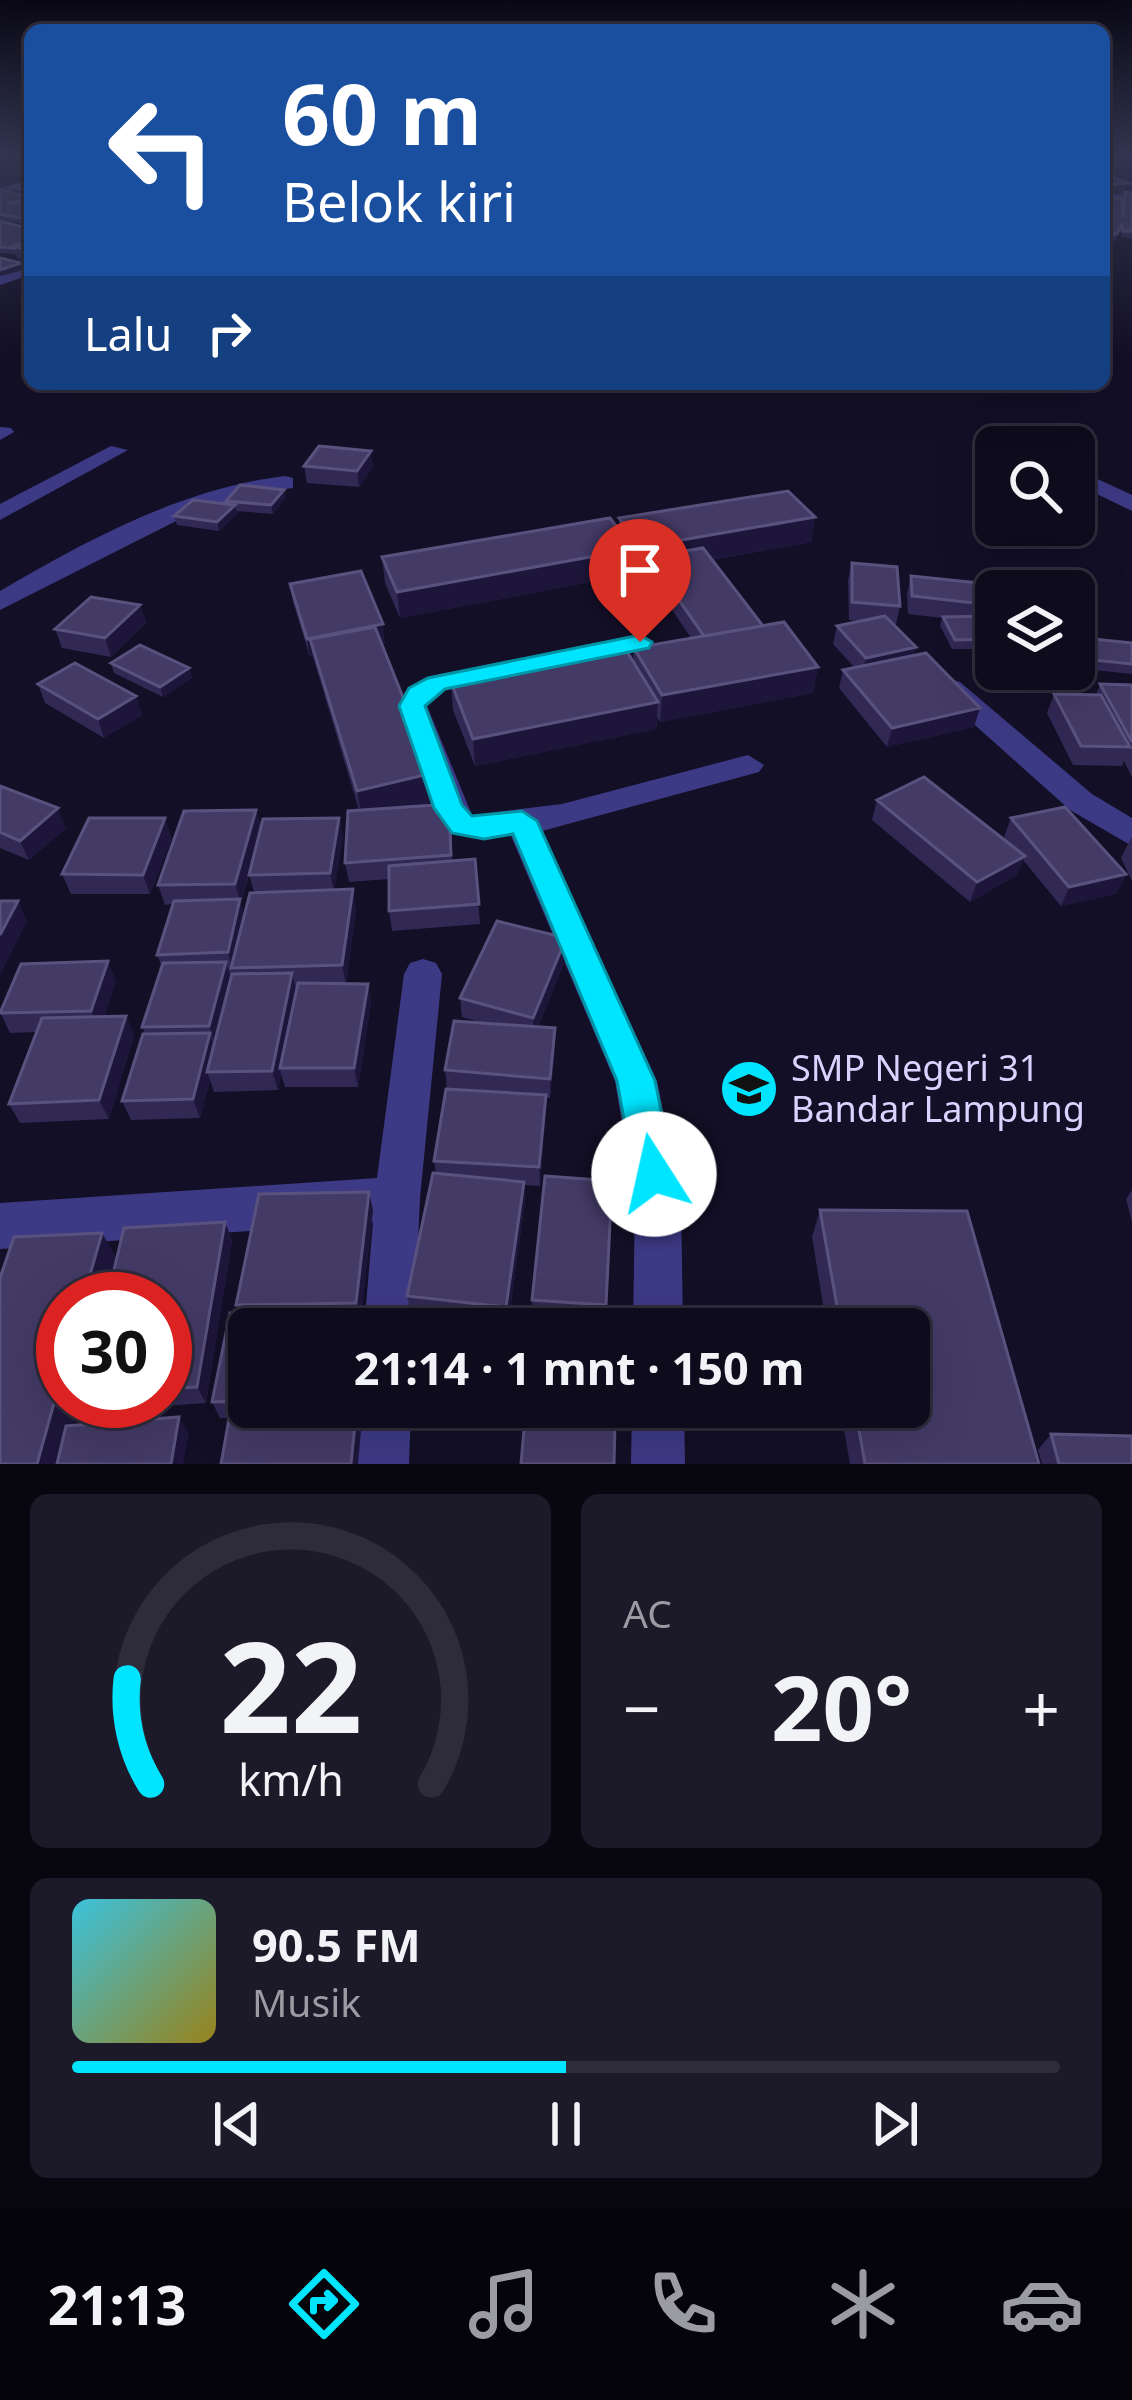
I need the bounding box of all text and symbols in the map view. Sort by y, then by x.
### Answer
text: 60 m [282,55,482,170]
icon: left [84,72,240,228]
text: Belok kiri [282,164,516,238]
icon: right [196,300,262,366]
text: Lalu [84,303,172,364]
map controls [975,426,1095,690]
button: search [975,426,1095,546]
pin [589,519,691,642]
icon: arrive [607,537,673,603]
button: layers [975,570,1095,690]
place label: SMP Negeri 31 Bandar Lampung [791,1043,1085,1133]
school or university icon: SMP Negeri 31 Bandar Lampung [718,1058,780,1120]
position arrow [591,1111,717,1237]
speed limit sign: 30 [36,1272,192,1428]
text: 21:14 · 1 mnt · 150 m [354,1337,804,1398]
text: AC [623,1586,672,1639]
text: 22 [219,1600,362,1770]
text: 20° [771,1645,912,1767]
text: − [623,1662,661,1752]
text: + [1022,1662,1060,1752]
text: km/h [238,1750,343,1809]
text: 90.5 FM [252,1914,421,1975]
text: Musik [252,1975,361,2028]
icon: previous [204,2091,270,2157]
icon: pause [533,2091,599,2157]
icon: next [862,2091,928,2157]
icon: directions [282,2262,366,2346]
icon: music [462,2262,546,2346]
icon: phone [641,2262,725,2346]
icon: climate [821,2262,905,2346]
icon: car [1000,2262,1084,2346]
text: 21:13 [48,2267,187,2341]

